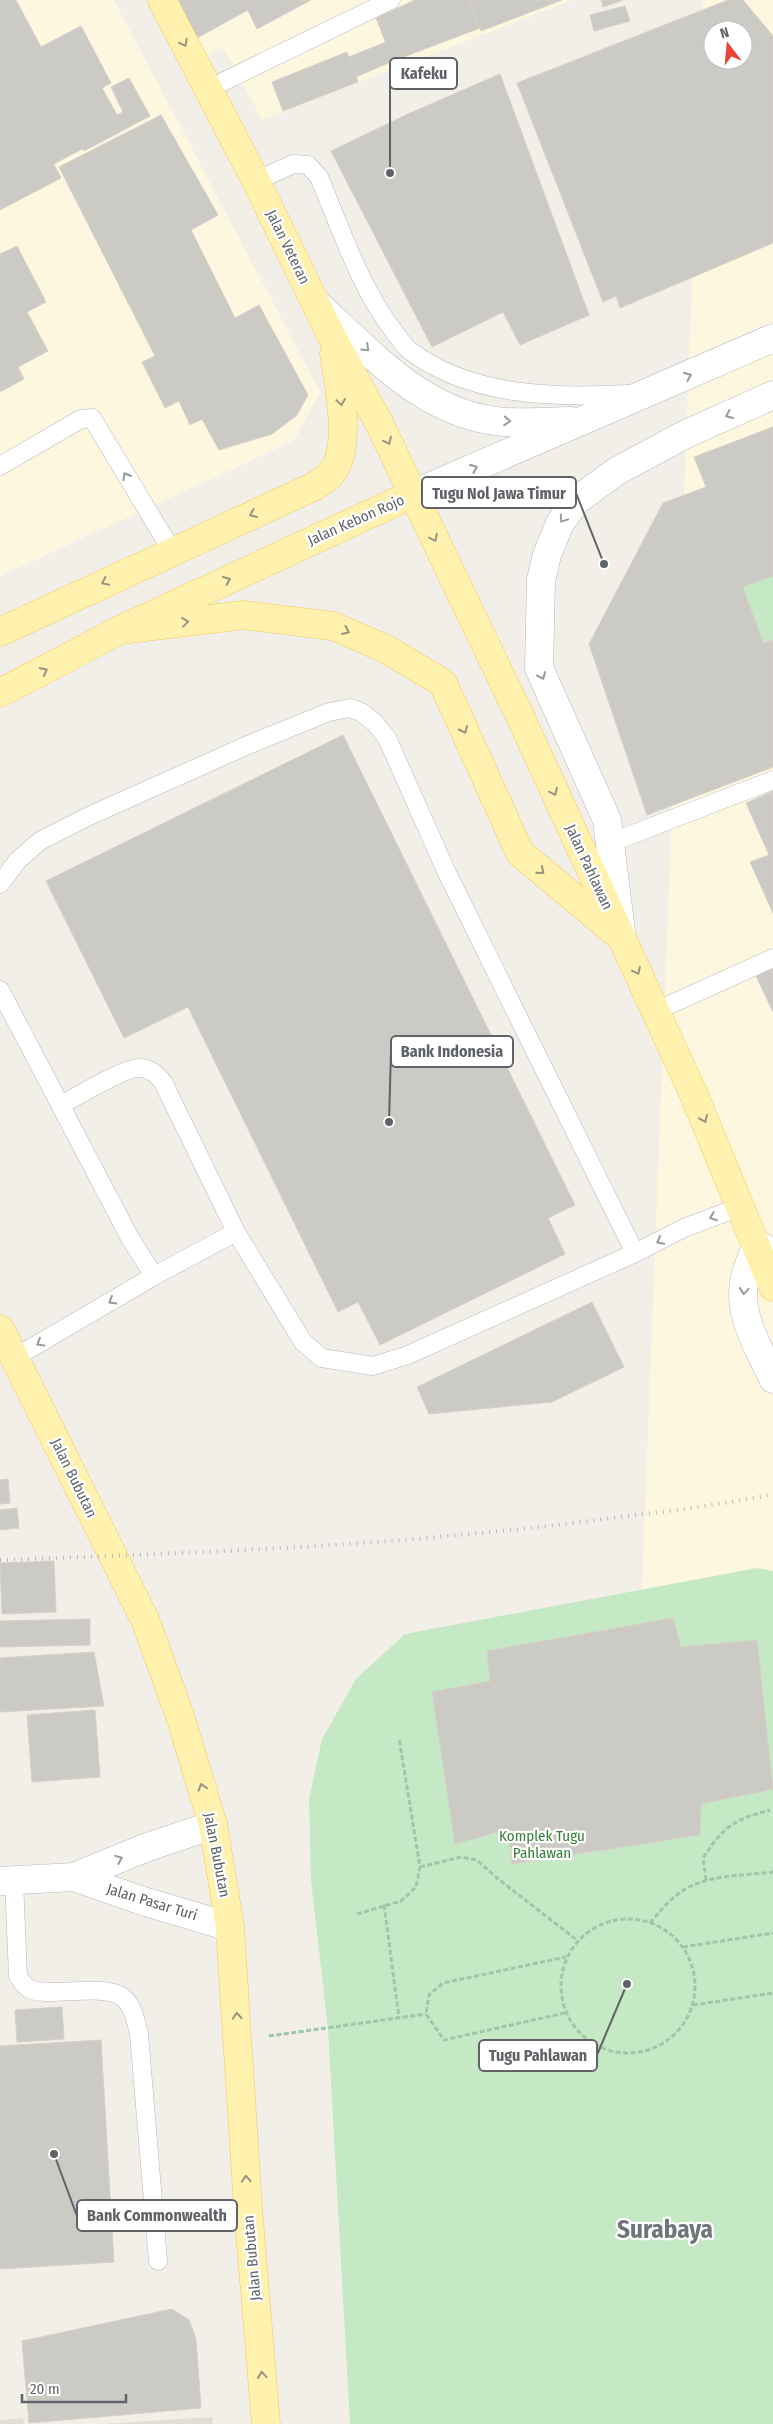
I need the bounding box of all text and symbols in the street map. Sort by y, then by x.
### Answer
north arrow [703,20,753,70]
text: N [718,24,731,42]
one-way arrow [178,38,188,47]
callout: Kafeku [390,58,457,89]
text: Kafeku [401,64,447,83]
street label: Jalan Veteran [262,207,314,287]
one-way arrow [360,342,369,351]
one-way arrow [683,371,692,382]
one-way arrow [335,398,345,407]
one-way arrow [725,409,734,419]
one-way arrow [503,415,511,426]
one-way arrow [382,436,392,445]
one-way arrow [469,463,478,474]
one-way arrow [123,472,133,481]
callout: Tugu Nol Jawa Timur [422,477,576,508]
text: Tugu Nol Jawa Timur [432,484,566,503]
street label: Jalan Kebon Rojo [305,491,407,549]
one-way arrow [249,508,258,519]
one-way arrow [560,514,570,523]
one-way arrow [428,533,439,542]
one-way arrow [222,575,231,586]
one-way arrow [101,576,110,586]
one-way arrow [182,617,190,628]
one-way arrow [341,625,350,636]
one-way arrow [38,667,47,677]
one-way arrow [536,671,547,680]
one-way arrow [458,725,468,734]
one-way arrow [548,787,559,796]
street label: Jalan Pahlawan [561,821,617,913]
one-way arrow [535,865,544,874]
one-way arrow [631,966,642,975]
callout: Bank Indonesia [391,1036,513,1067]
text: Bank Indonesia [401,1042,503,1061]
one-way arrow [698,1114,709,1123]
one-way arrow [709,1211,718,1221]
one-way arrow [656,1235,665,1245]
one-way arrow [739,1287,750,1295]
one-way arrow [108,1294,117,1304]
one-way arrow [37,1336,46,1346]
street label: Jalan Bubutan [47,1435,101,1521]
one-way arrow [197,1784,207,1792]
street label: Jalan Bubutan [200,1811,234,1899]
park label: Komplek Tugu Pahlawan [499,1827,585,1862]
one-way arrow [114,1854,123,1865]
street label: Jalan Pasar Turi [104,1880,200,1924]
one-way arrow [232,2012,243,2020]
callout: Tugu Pahlawan [479,2040,597,2071]
text: Tugu Pahlawan [489,2046,587,2065]
one-way arrow [240,2174,251,2182]
callout: Bank Commonwealth [77,2200,237,2231]
text: Bank Commonwealth [87,2206,227,2225]
street label: Jalan Bubutan [239,2214,265,2302]
district label: Surabaya [617,2215,713,2245]
one-way arrow [257,2371,268,2379]
scale bar [22,2372,126,2404]
text: 20 m [30,2380,60,2398]

